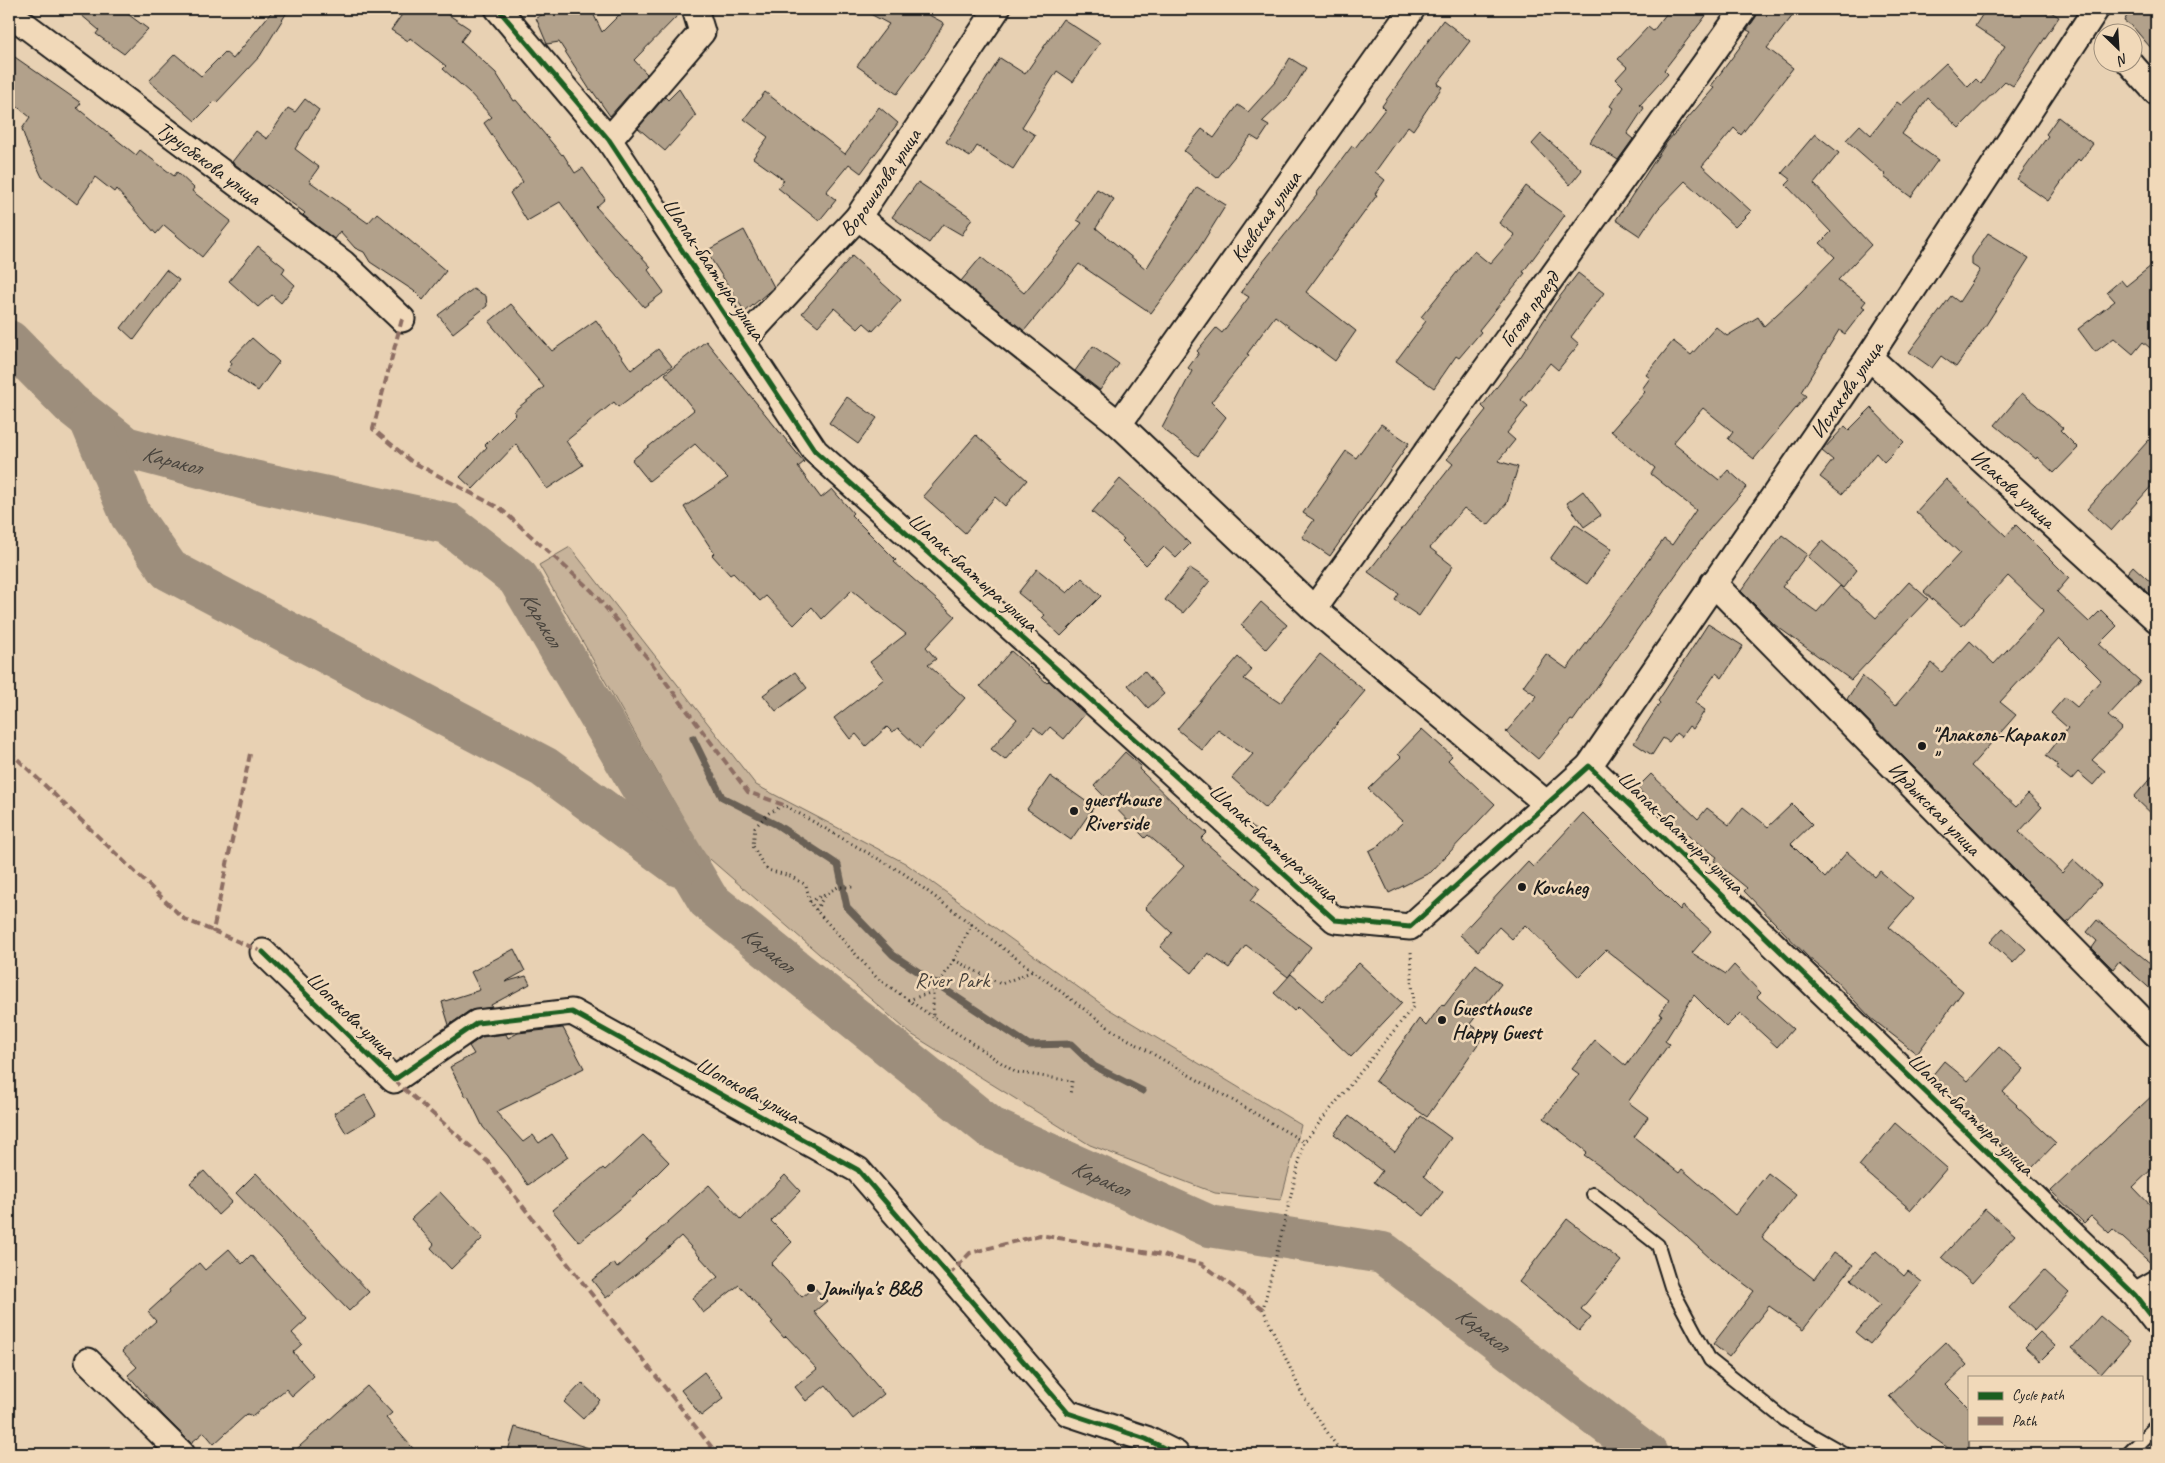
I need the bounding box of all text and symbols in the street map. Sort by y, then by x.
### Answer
north arrow [2092,22,2142,72]
text: N [2114,50,2131,70]
street label: Турусбекова улица [152,115,268,211]
street label: Ворошилова улица [834,122,927,242]
street label: Киевская улица [1224,164,1308,267]
street label: Шапак-баатыра улица [657,193,772,347]
street label: Гоголя проезд [1493,265,1566,352]
street label: Исхакова улица [1804,334,1890,443]
water label: Каракол [139,439,208,483]
street label: Исакова улица [1965,443,2062,535]
street label: Шапак-баатыра улица [903,507,1045,638]
water label: Каракол [514,586,570,655]
place label: "Алаколь-Каракол " [1932,721,2067,771]
marker: "Алаколь-Каракол " [1916,740,1928,752]
street label: Ирдыкская улица [1883,756,1987,862]
street label: Шапак-баатыра улица [1612,765,1751,900]
street label: Шапак-баатыра улица [1204,778,1346,909]
place label: guesthouse Riverside [1084,786,1162,836]
marker: guesthouse Riverside [1068,805,1080,817]
place label: Kovcheg [1532,874,1590,900]
marker: Kovcheg [1516,881,1528,893]
water label: Каракол [736,920,803,982]
street label: Шопокова улица [301,966,402,1065]
park label: River Park [915,967,992,993]
place label: Guesthouse Happy Guest [1452,995,1544,1045]
marker: Guesthouse Happy Guest [1436,1014,1448,1026]
street label: Шапак-баатыра улица [1902,1047,2041,1182]
street label: Шопокова улица [692,1051,806,1130]
water label: Каракол [1068,1153,1137,1205]
place label: Jamilya's B&B [819,1275,923,1301]
marker: Jamilya's B&B [805,1282,817,1294]
water label: Каракол [1450,1301,1517,1361]
legend [1968,1376,2142,1440]
text: Cycle path [2012,1386,2064,1405]
text: Path [2012,1412,2038,1431]

